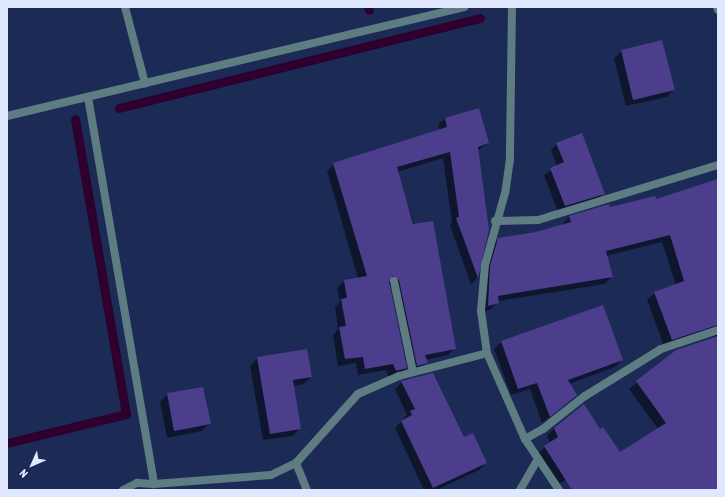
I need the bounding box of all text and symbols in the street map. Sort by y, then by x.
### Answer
north arrow [12,445,52,485]
text: N [17,467,30,480]

